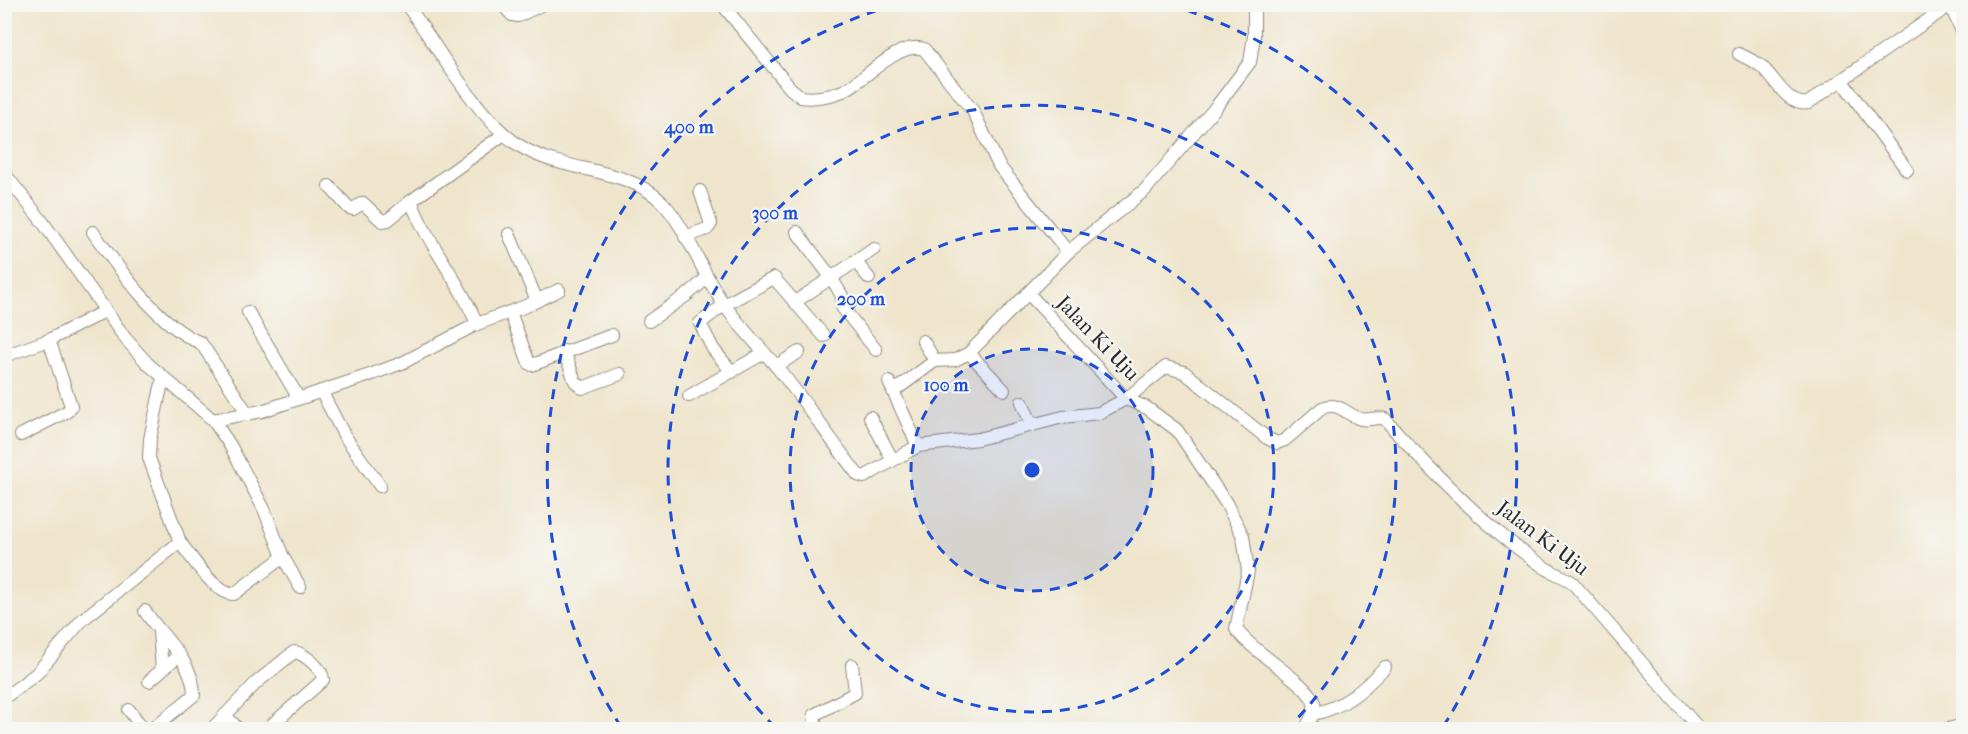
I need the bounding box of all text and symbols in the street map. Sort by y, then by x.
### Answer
text: 400 m [663,117,715,138]
text: 300 m [752,203,799,224]
text: 200 m [837,289,886,310]
street label: Jalan Ki Uju [1050,289,1145,386]
text: 100 m [923,375,970,396]
centre of rings [1022,460,1042,480]
street label: Jalan Ki Uju [1491,494,1594,580]

